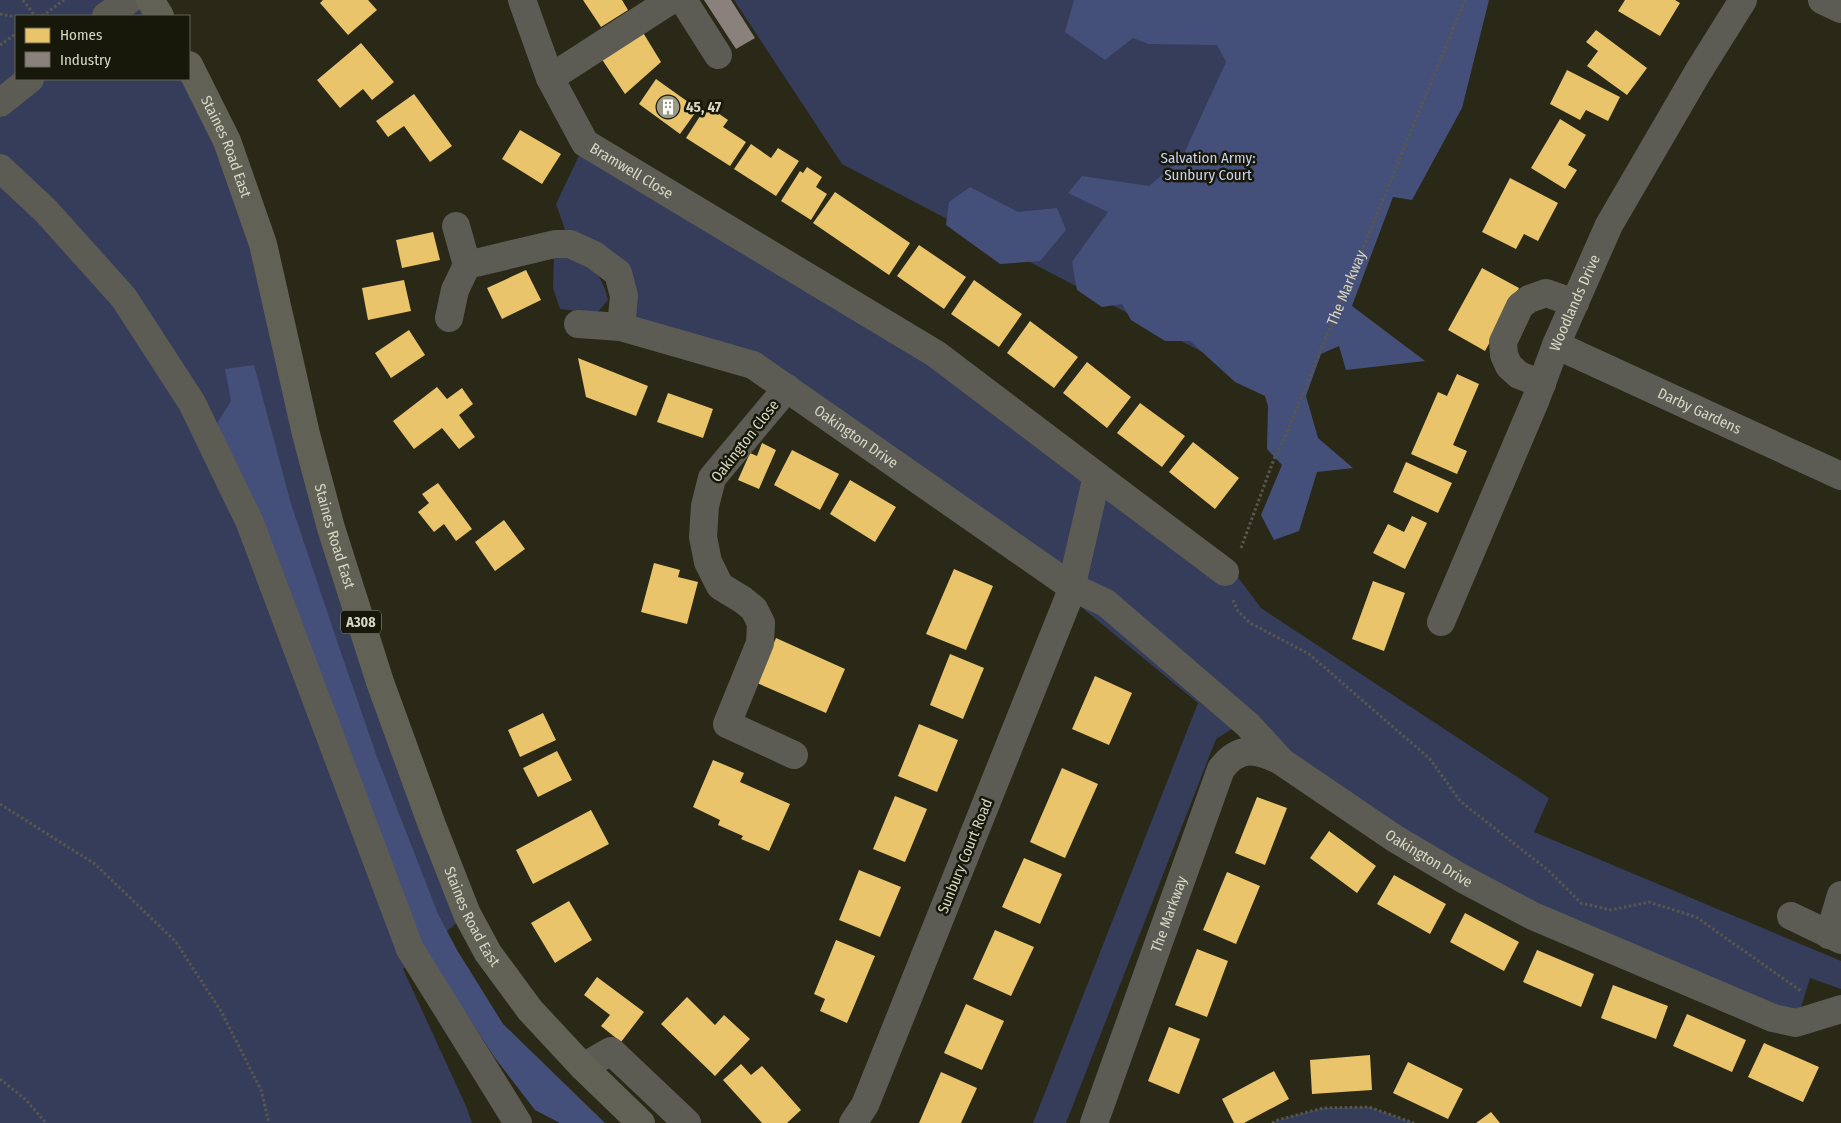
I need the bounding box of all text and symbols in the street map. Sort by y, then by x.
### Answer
legend [15,15,190,80]
text: Homes [60,26,102,44]
text: Industry [60,51,111,69]
street label: Staines Road East [197,93,255,200]
building icon: 45, 47 [655,94,681,120]
place label: 45, 47 [686,98,722,116]
street label: Bramwell Close [587,139,676,203]
park label: Salvation Army: Sunbury Court [1161,149,1255,184]
street label: The Markway [1323,247,1370,328]
street label: Woodlands Drive [1546,252,1604,354]
street label: Darby Gardens [1655,384,1744,438]
street label: Oakington Close [707,396,783,486]
street label: Oakington Drive [811,401,901,472]
street label: Staines Road East [311,482,359,591]
road number: A308 [341,610,381,634]
street label: Sunbury Court Road [934,796,996,916]
street label: Oakington Drive [1382,826,1475,891]
street label: Staines Road East [440,864,504,970]
street label: The Markway [1147,873,1191,955]

